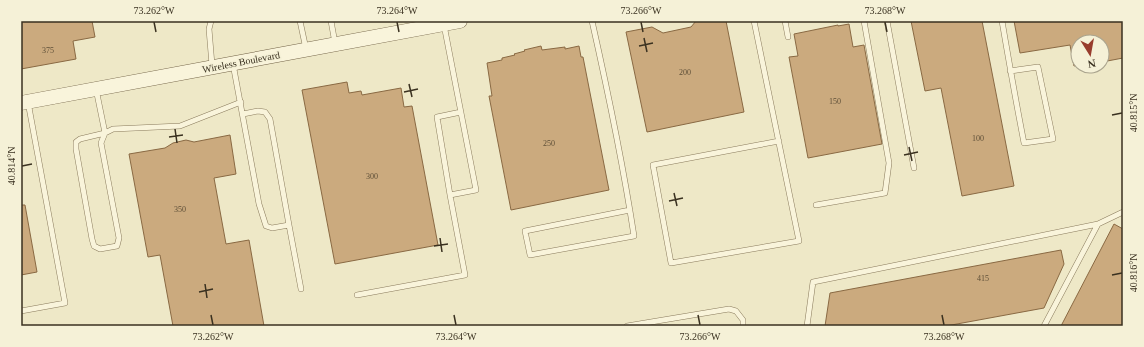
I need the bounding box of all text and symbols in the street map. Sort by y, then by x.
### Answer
text: 73.262°W [134,5,175,16]
text: 73.264°W [377,5,418,16]
text: 73.266°W [621,5,662,16]
text: 73.268°W [865,5,906,16]
north arrow [1070,34,1110,74]
house number: 375 [42,46,54,55]
street label: Wireless Boulevard [201,49,281,75]
text: N [1087,57,1097,70]
house number: 200 [679,68,691,77]
text: 40.815°N [1128,94,1139,132]
house number: 150 [829,97,841,106]
house number: 100 [972,134,984,143]
house number: 250 [543,139,555,148]
text: 40.814°N [6,147,17,185]
house number: 300 [366,172,378,181]
house number: 350 [174,205,186,214]
text: 40.816°N [1128,254,1139,292]
house number: 415 [977,274,989,283]
text: 73.262°W [193,331,234,342]
text: 73.264°W [436,331,477,342]
text: 73.266°W [680,331,721,342]
text: 73.268°W [924,331,965,342]

